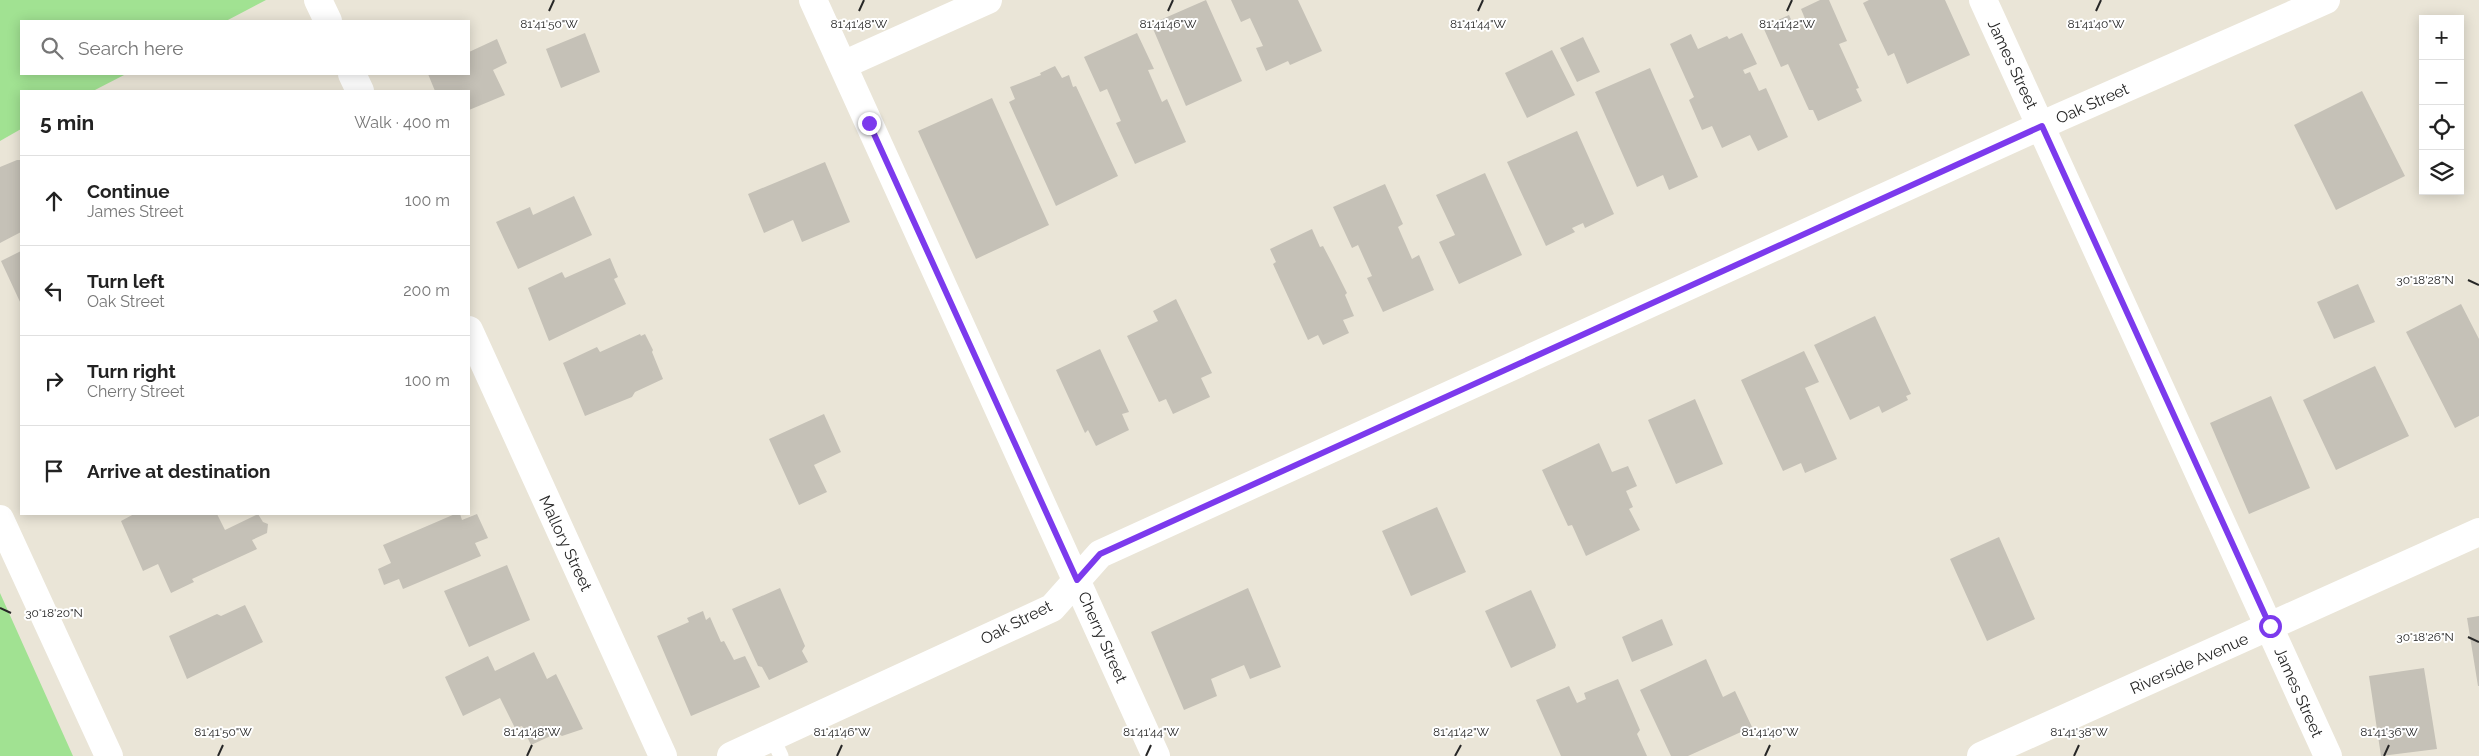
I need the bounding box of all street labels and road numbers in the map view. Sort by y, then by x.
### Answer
street label: James Street [1984,16,2042,113]
street label: Oak Street [2053,79,2132,128]
street label: Mallory Street [535,492,596,595]
street label: Cherry Street [1074,589,1131,686]
street label: Oak Street [977,596,1056,649]
street label: Riverside Avenue [2127,629,2251,698]
street label: James Street [2270,644,2327,741]

